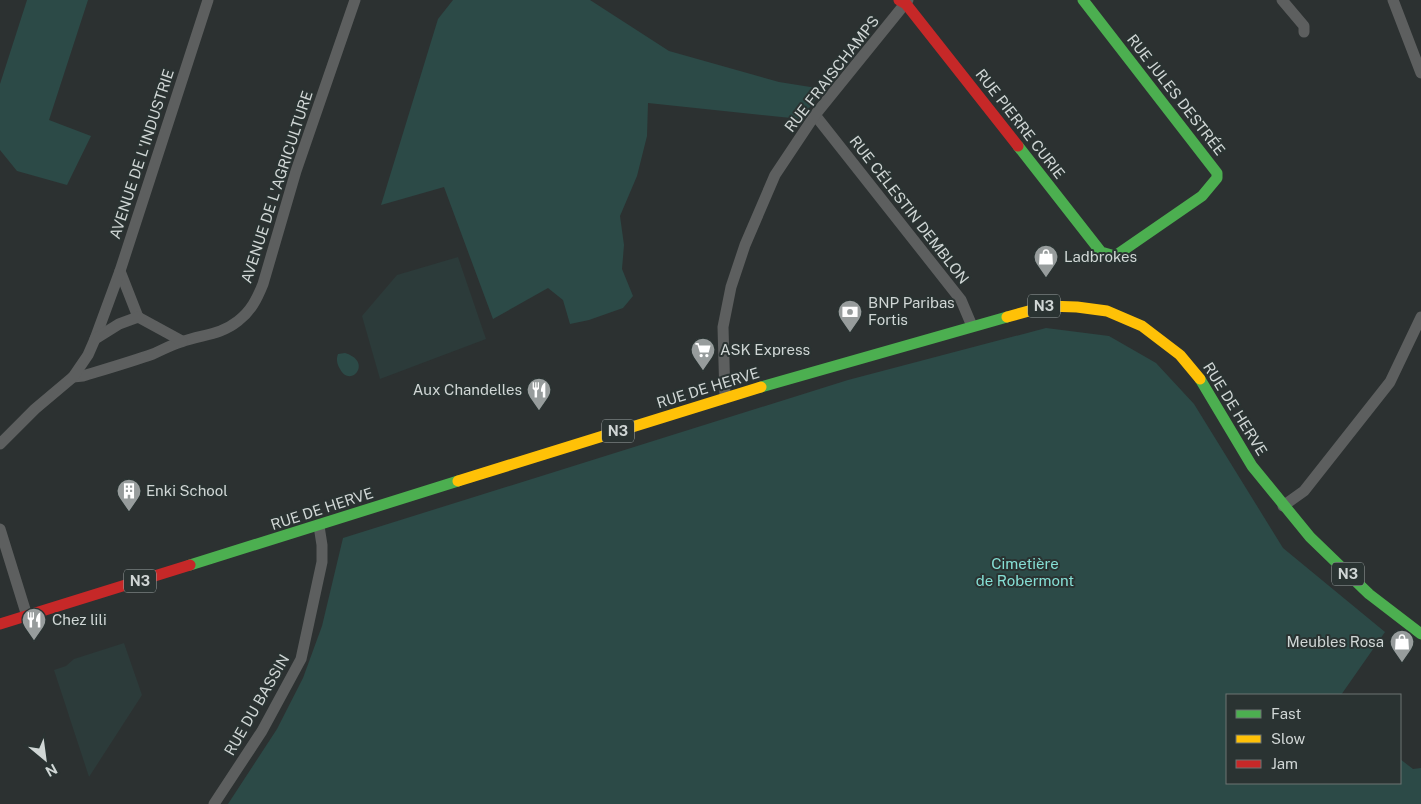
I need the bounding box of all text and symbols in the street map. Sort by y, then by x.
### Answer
street label: RUE FRAISCHAMPS [781,12,882,135]
street label: RUE JULES DESTRÉE [1124,31,1229,159]
street label: RUE PIERRE CURIE [972,66,1068,182]
street label: AVENUE DE L'INDUSTRIE [106,67,177,241]
street label: AVENUE DE L'AGRICULTURE [237,88,316,285]
street label: RUE CÉLESTIN DEMBLON [846,132,972,287]
shop icon: Ladbrokes [1033,244,1059,278]
place label: Ladbrokes [1064,248,1137,265]
place label: BNP Paribas Fortis [868,294,955,328]
road number: N3 [1028,294,1060,318]
bank icon: BNP Paribas Fortis [837,299,863,333]
supermarket icon: ASK Express [690,337,716,371]
place label: ASK Express [720,341,810,358]
street label: RUE DE HERVE [1200,359,1271,458]
street label: RUE DE HERVE [654,364,761,411]
restaurant icon: Aux Chandelles [526,377,552,411]
place label: Aux Chandelles [413,381,522,398]
road number: N3 [602,420,634,442]
building icon: Enki School [116,478,142,512]
place label: Enki School [146,482,228,499]
street label: RUE DE HERVE [268,484,375,533]
park label: Cimetière de Robermont [976,555,1074,589]
road number: N3 [1332,562,1364,586]
road number: N3 [124,570,156,592]
restaurant icon: Chez lili [21,607,47,641]
place label: Chez lili [52,611,107,628]
shop icon: Meubles Rosa [1389,629,1415,663]
place label: Meubles Rosa [1287,633,1384,650]
street label: RUE DU BASSIN [221,651,292,758]
legend [1226,694,1401,784]
text: Fast [1271,705,1301,722]
text: Slow [1271,730,1306,747]
north arrow [20,734,70,784]
text: Jam [1271,755,1298,772]
text: N [43,761,60,780]

